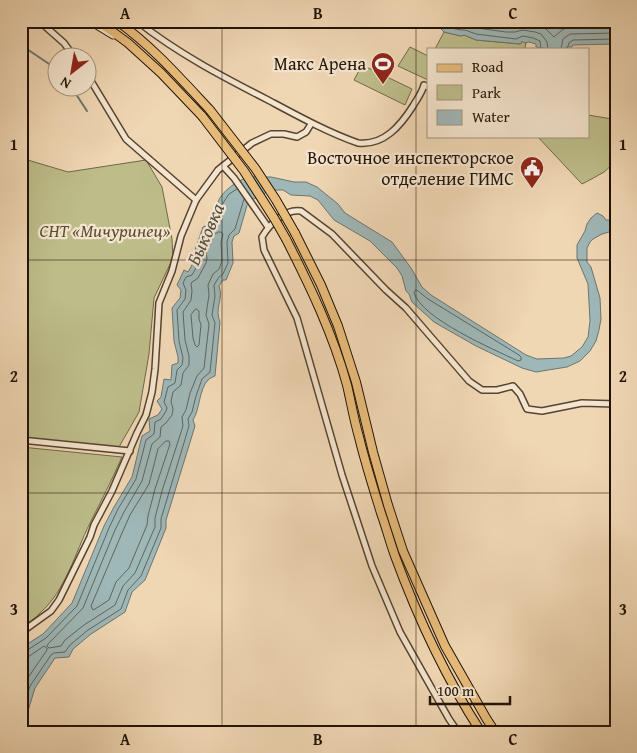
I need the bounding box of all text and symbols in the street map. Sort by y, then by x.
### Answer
text: A [120,1,131,25]
text: B [313,1,323,25]
text: C [508,1,518,25]
north arrow [48,48,98,98]
legend [427,48,590,138]
place label: Макс Арена [274,50,366,77]
sports icon: Макс Арена [370,51,396,85]
text: Road [472,56,503,77]
text: N [56,72,74,94]
text: Park [472,82,501,103]
text: Water [472,106,510,127]
text: 1 [10,132,18,156]
text: 1 [619,132,627,156]
place label: Восточное инспекторское отделение ГИМС [307,144,514,192]
public building icon: Восточное инспекторское отделение ГИМС [519,155,545,189]
water label: Быковка [179,198,231,270]
park label: СНТ «Мичуринец» [40,217,171,244]
text: 2 [10,364,18,388]
text: 2 [619,364,627,388]
text: 3 [10,597,18,621]
text: 3 [619,597,627,621]
scale bar [430,673,510,705]
text: 100 m [437,680,475,701]
text: A [120,727,131,751]
text: B [313,727,323,751]
text: C [508,727,518,751]

